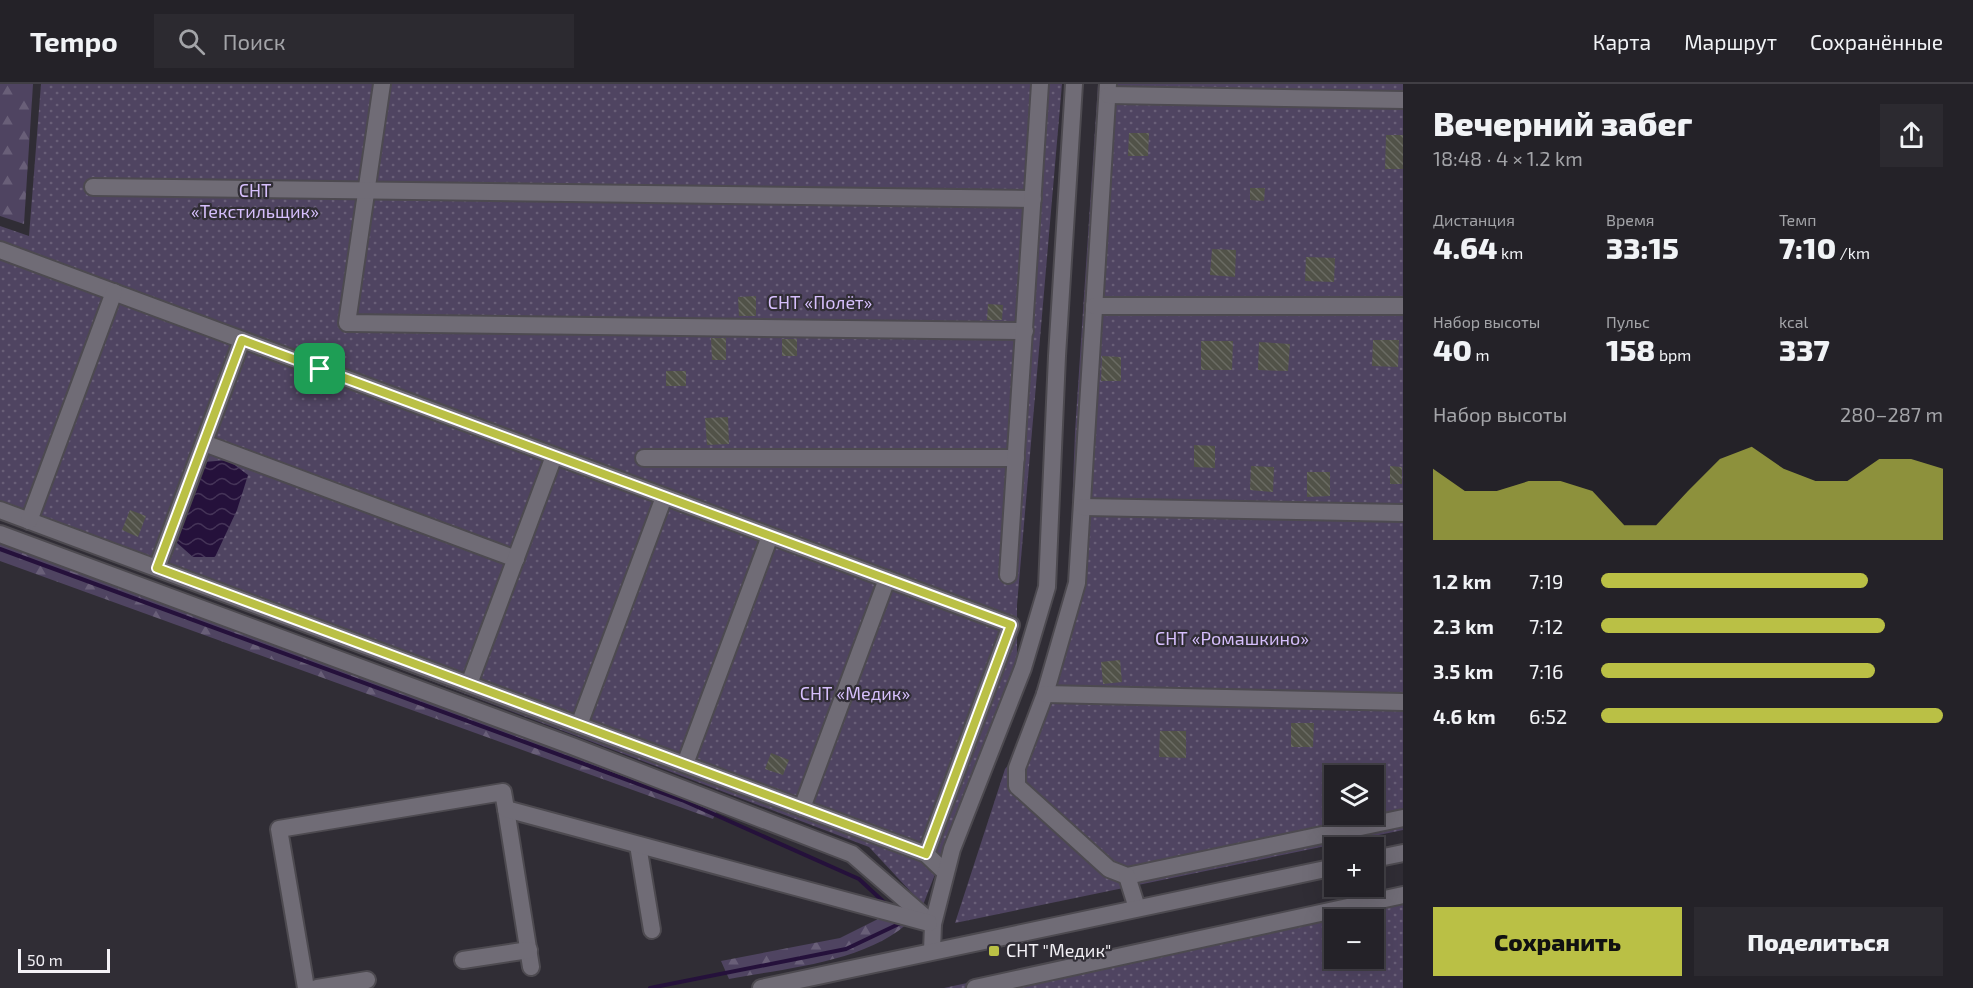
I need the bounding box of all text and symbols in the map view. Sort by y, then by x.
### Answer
search box [154,14,574,68]
text: Tempo [30,24,118,58]
icon: search [175,25,208,58]
text: Поиск [223,28,286,54]
text: Карта [1593,29,1651,54]
text: Маршрут [1684,29,1777,54]
text: Сохранённые [1810,29,1943,54]
text: Вечерний забег [1433,103,1692,143]
button: share [1880,104,1943,167]
text: 18:48 · 4 × 1.2 km [1433,146,1583,170]
park label: СНТ «Текстильщик» [191,179,319,222]
text: Дистанция [1433,210,1515,229]
text: Время [1606,210,1655,229]
text: Темп [1779,210,1816,229]
text: 4.64 [1433,229,1498,265]
text: 33:15 [1606,229,1679,265]
text: 7:10 [1779,229,1836,265]
text: km [1498,243,1523,262]
text: /km [1836,243,1870,262]
park label: СНТ «Полёт» [768,291,872,313]
text: Набор высоты [1433,312,1540,331]
text: Пульс [1606,312,1650,331]
text: kcal [1779,312,1808,331]
text: 40 [1433,331,1472,367]
text: 158 [1606,331,1655,367]
text: 337 [1779,331,1829,367]
pin [294,343,345,394]
text: m [1472,345,1489,364]
text: bpm [1655,345,1691,364]
icon: arrive [303,352,336,385]
text: Набор высоты [1433,402,1567,426]
text: 280–287 m [1840,402,1943,426]
text: 1.2 km [1433,569,1491,593]
text: 7:19 [1529,569,1563,593]
text: 2.3 km [1433,614,1494,638]
text: 7:12 [1529,614,1563,638]
park label: СНТ «Ромашкино» [1155,627,1309,649]
text: 3.5 km [1433,659,1493,683]
text: 7:16 [1529,659,1563,683]
park label: СНТ «Медик» [800,682,910,704]
text: 4.6 km [1433,704,1496,728]
text: 6:52 [1529,704,1567,728]
map controls [1324,765,1384,969]
button: layers [1324,765,1384,825]
button: + [1324,837,1384,897]
button: Сохранить [1433,907,1682,976]
button: Поделиться [1694,907,1943,976]
button: − [1324,909,1384,969]
place label: СНТ "Медик" [1006,939,1111,961]
marker: СНТ "Медик" [987,944,1001,958]
scale bar [18,946,110,974]
text: 50 m [27,950,63,969]

